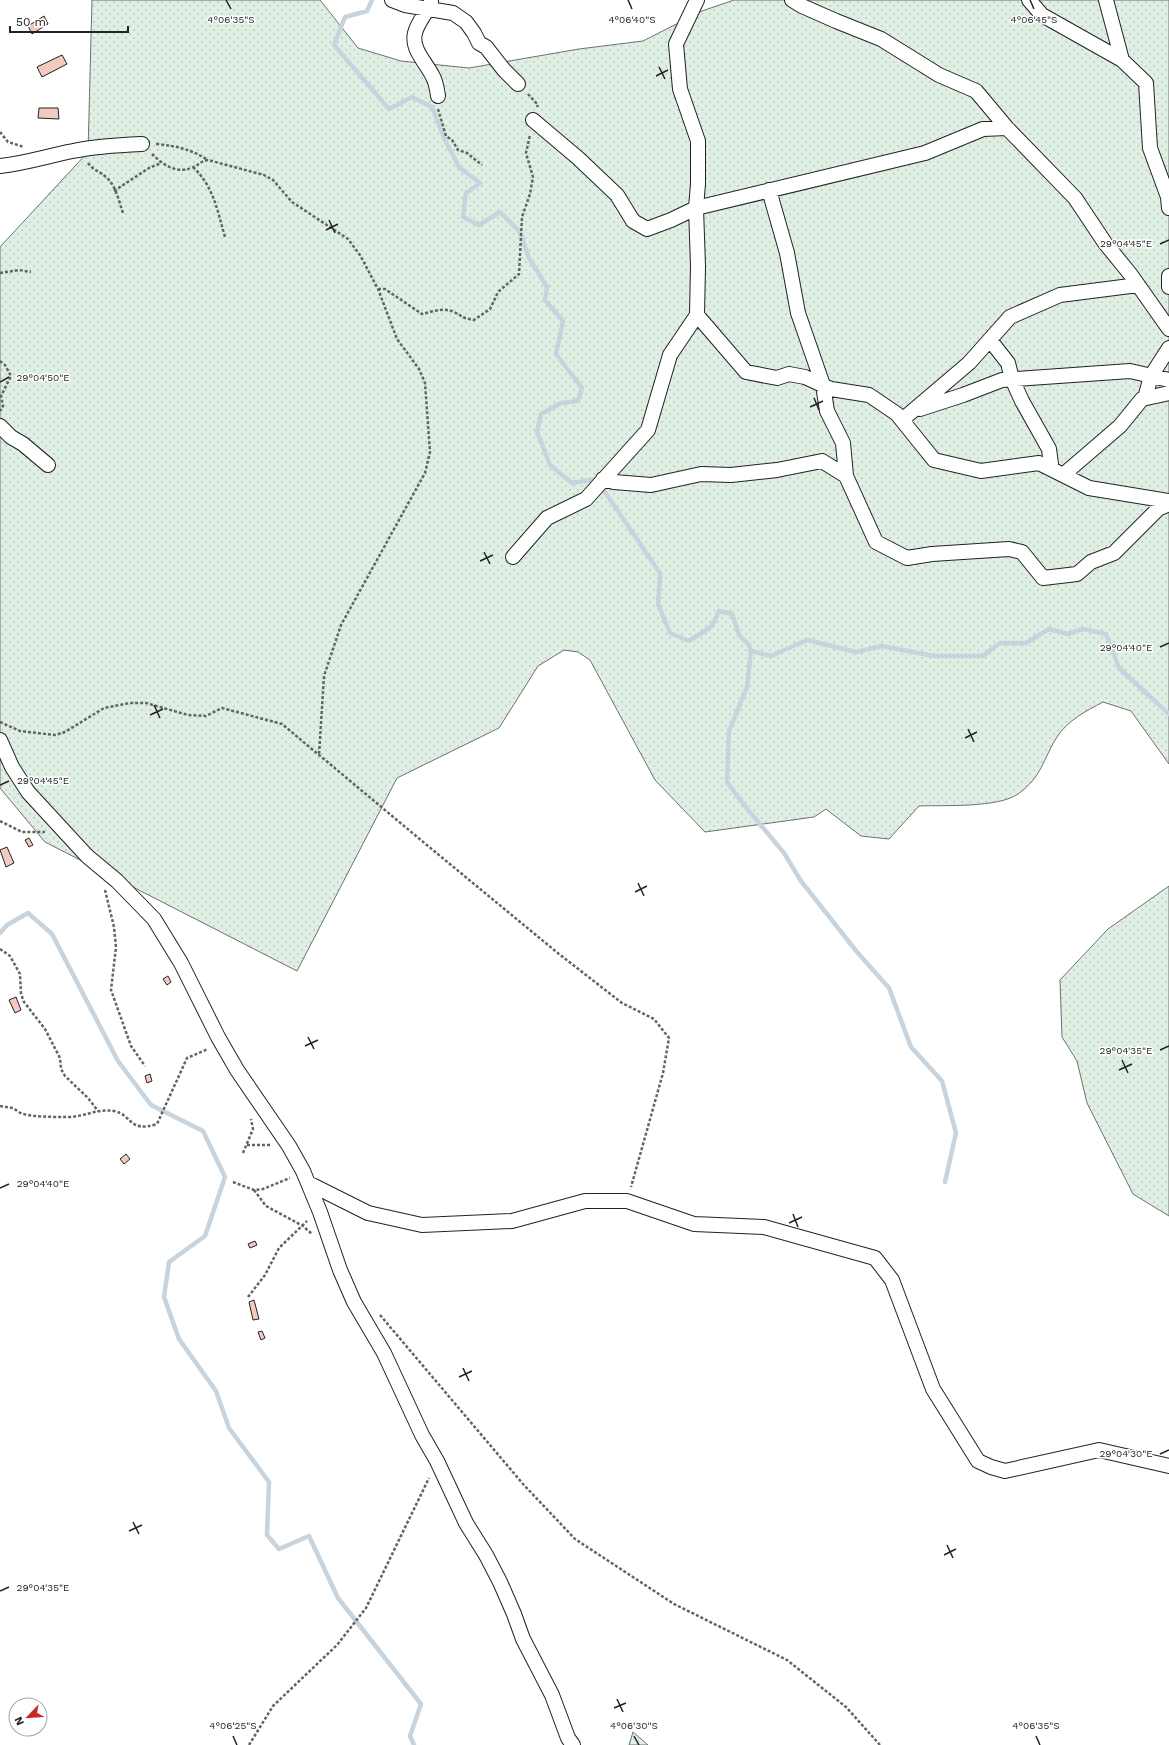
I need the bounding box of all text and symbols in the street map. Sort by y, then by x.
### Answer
scale bar [10,8,128,34]
text: 4°06'35"S [207,14,255,25]
text: 4°06'40"S [608,14,656,25]
text: 4°06'45"S [1011,14,1057,25]
text: 50 m [16,15,46,29]
text: 29°04'45"E [1100,238,1152,249]
text: 29°04'50"E [16,372,70,383]
text: 29°04'40"E [1100,642,1152,653]
text: 29°04'45"E [17,775,69,786]
text: 29°04'35"E [1100,1045,1152,1056]
text: 29°04'40"E [17,1178,69,1189]
text: 29°04'30"E [1099,1448,1153,1459]
text: 29°04'35"E [17,1582,69,1593]
north arrow [8,1697,48,1737]
text: N [12,1715,27,1727]
text: 4°06'25"S [209,1720,257,1731]
text: 4°06'30"S [610,1720,658,1731]
text: 4°06'35"S [1012,1720,1060,1731]

